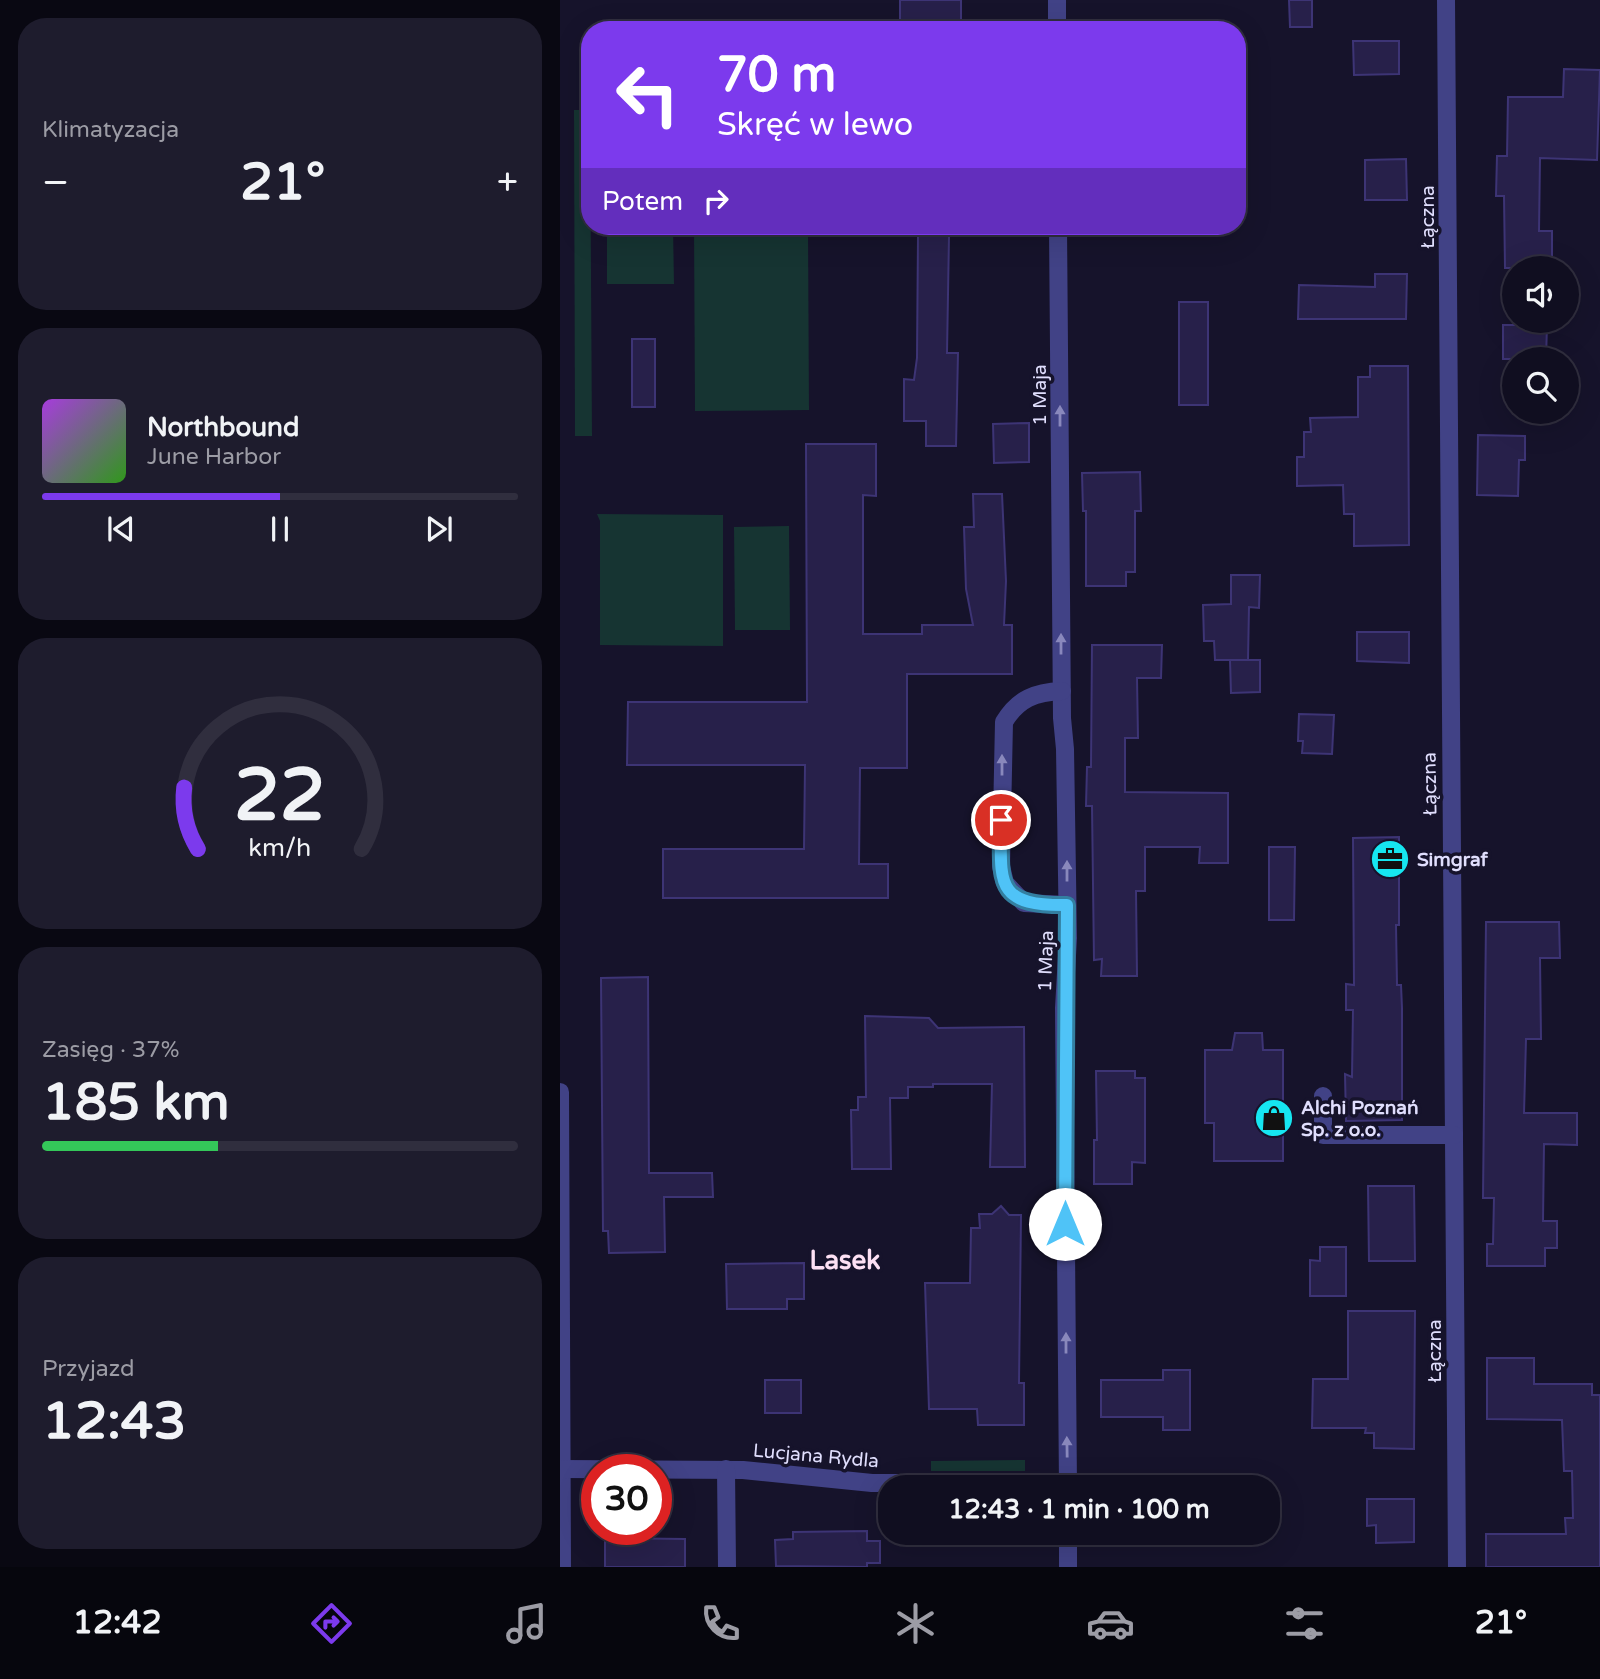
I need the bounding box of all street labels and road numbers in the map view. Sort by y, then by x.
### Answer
street label: Łączna [1417,185,1439,249]
street label: 1 Maja [1029,364,1051,426]
street label: Łączna [1418,752,1442,816]
street label: 1 Maja [1034,930,1058,992]
street label: Łączna [1424,1319,1446,1383]
street label: Lucjana Rydla [752,1440,880,1472]

